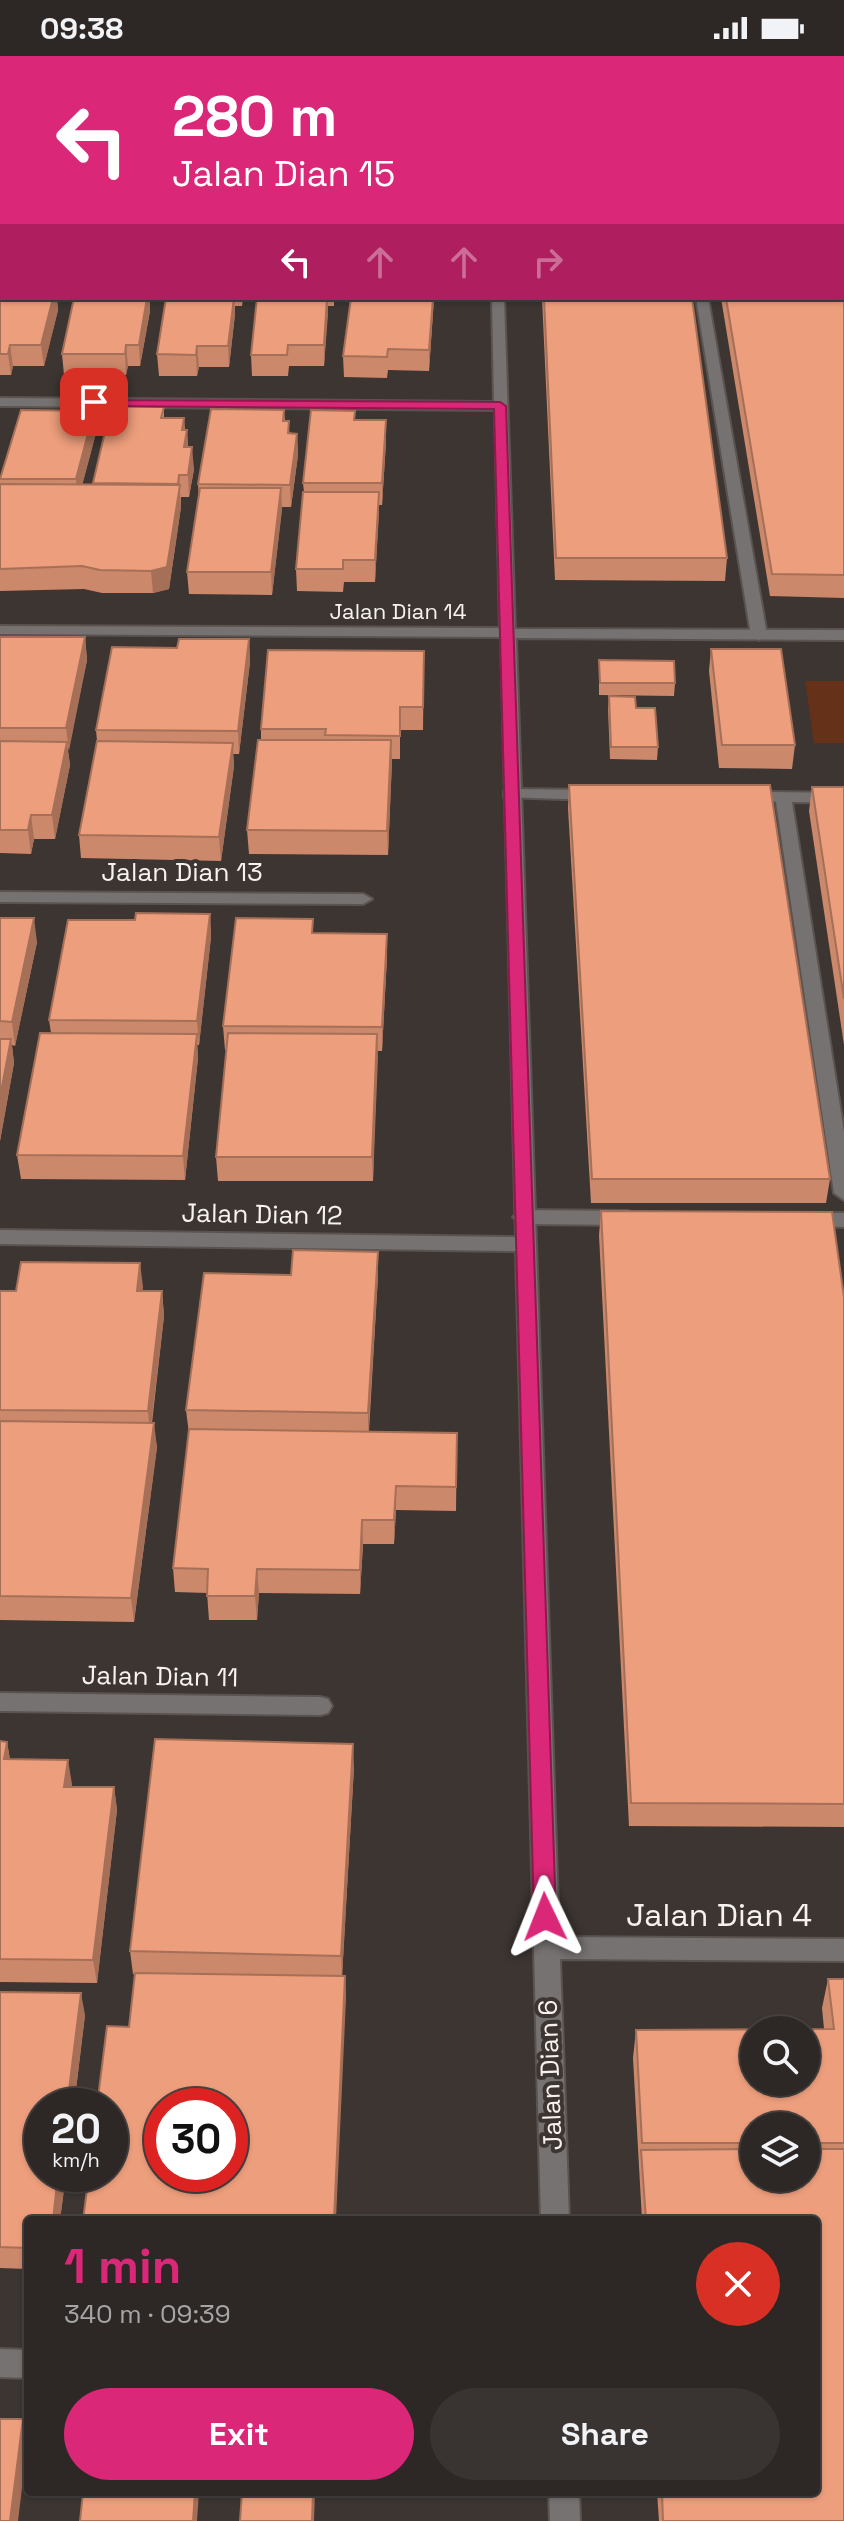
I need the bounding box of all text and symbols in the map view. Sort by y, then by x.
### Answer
text: 09:38 [40,9,123,48]
text: 280 m [172,81,337,152]
icon: left [40,88,144,192]
text: Jalan Dian 15 [172,151,395,197]
icon: left [274,240,318,284]
icon: ahead [358,240,402,284]
icon: ahead [442,240,486,284]
icon: right [526,240,570,284]
pin [60,368,128,436]
icon: arrive [72,380,116,424]
street label: Jalan Dian 14 [329,597,467,625]
street label: Jalan Dian 13 [101,855,263,889]
street label: Jalan Dian 12 [181,1196,343,1232]
street label: Jalan Dian 11 [81,1658,239,1694]
position arrow [503,1875,587,1959]
street label: Jalan Dian 4 [626,1895,812,1935]
street label: Jalan Dian 6 [530,1999,570,2151]
map controls [740,2016,820,2192]
button: search [740,2016,820,2096]
speed limit sign: 30 [144,2088,248,2192]
text: 20 [51,2104,101,2155]
button: layers [740,2112,820,2192]
text: km/h [52,2147,100,2173]
text: 1 min [64,2236,181,2297]
button: close [696,2242,780,2326]
text: 340 m · 09:39 [64,2297,231,2331]
button: Exit [64,2388,414,2480]
button: Share [430,2388,780,2480]

